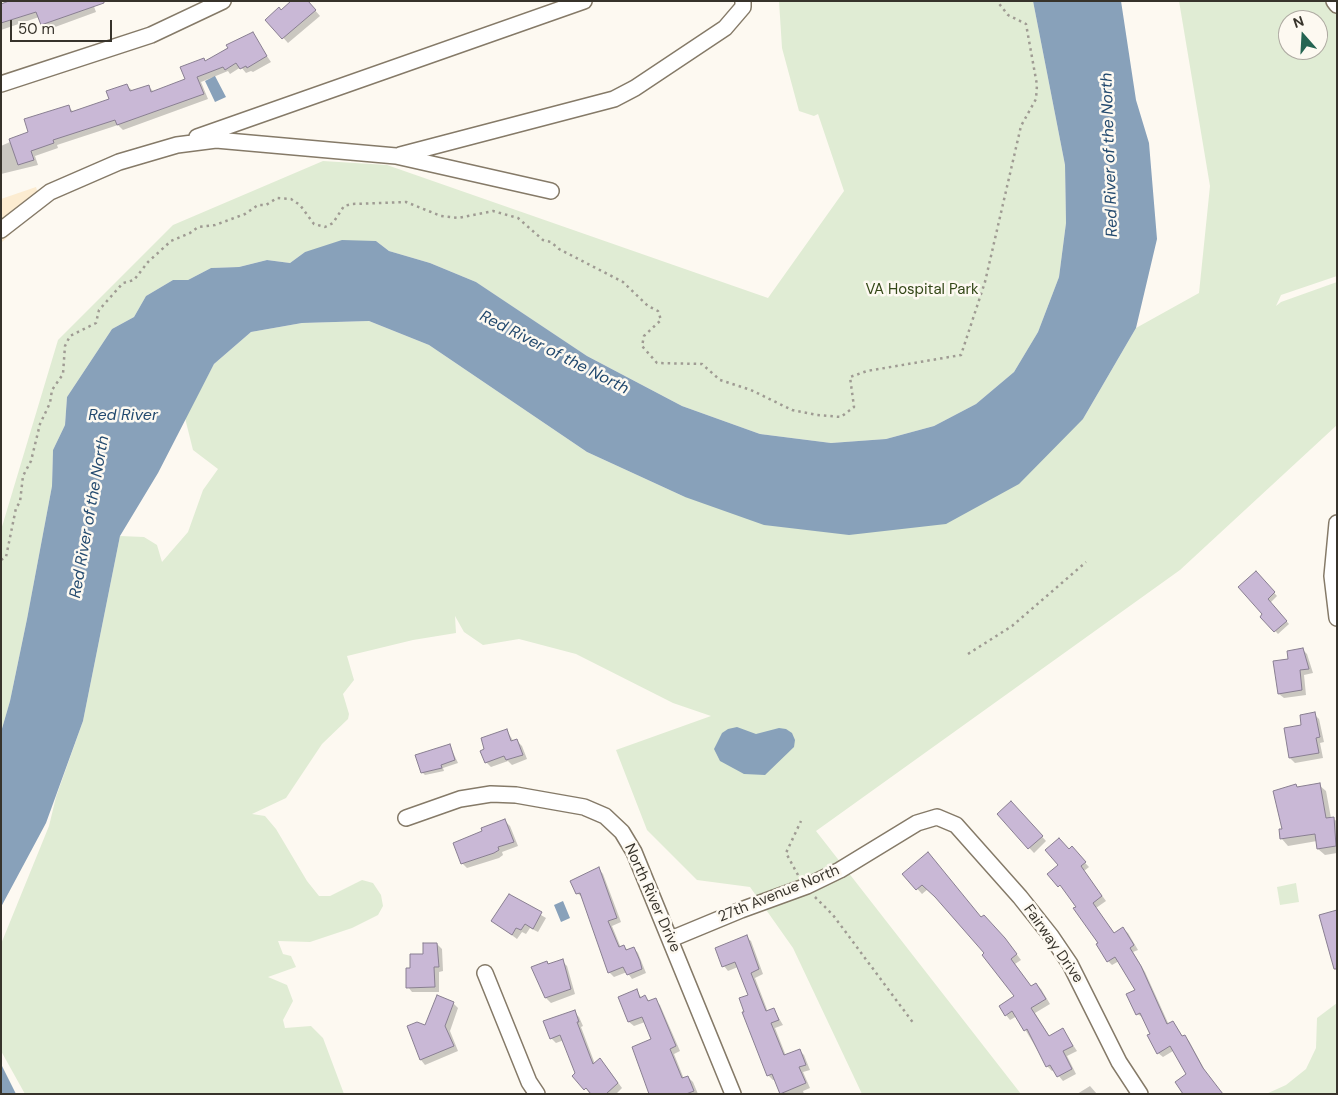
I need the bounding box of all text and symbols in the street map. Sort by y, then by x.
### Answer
scale bar [12,10,115,42]
north arrow [1278,10,1328,60]
text: N [1291,12,1306,32]
text: 50 m [18,19,55,39]
water label: Red River of the North [1098,72,1122,238]
park label: VA Hospital Park [865,281,979,299]
water label: Red River of the North [476,307,632,399]
water label: Red River [88,406,158,426]
water label: Red River of the North [66,434,114,600]
street label: North River Drive [620,841,684,955]
street label: 27th Avenue North [716,861,842,927]
street label: Fairway Drive [1019,901,1087,987]

